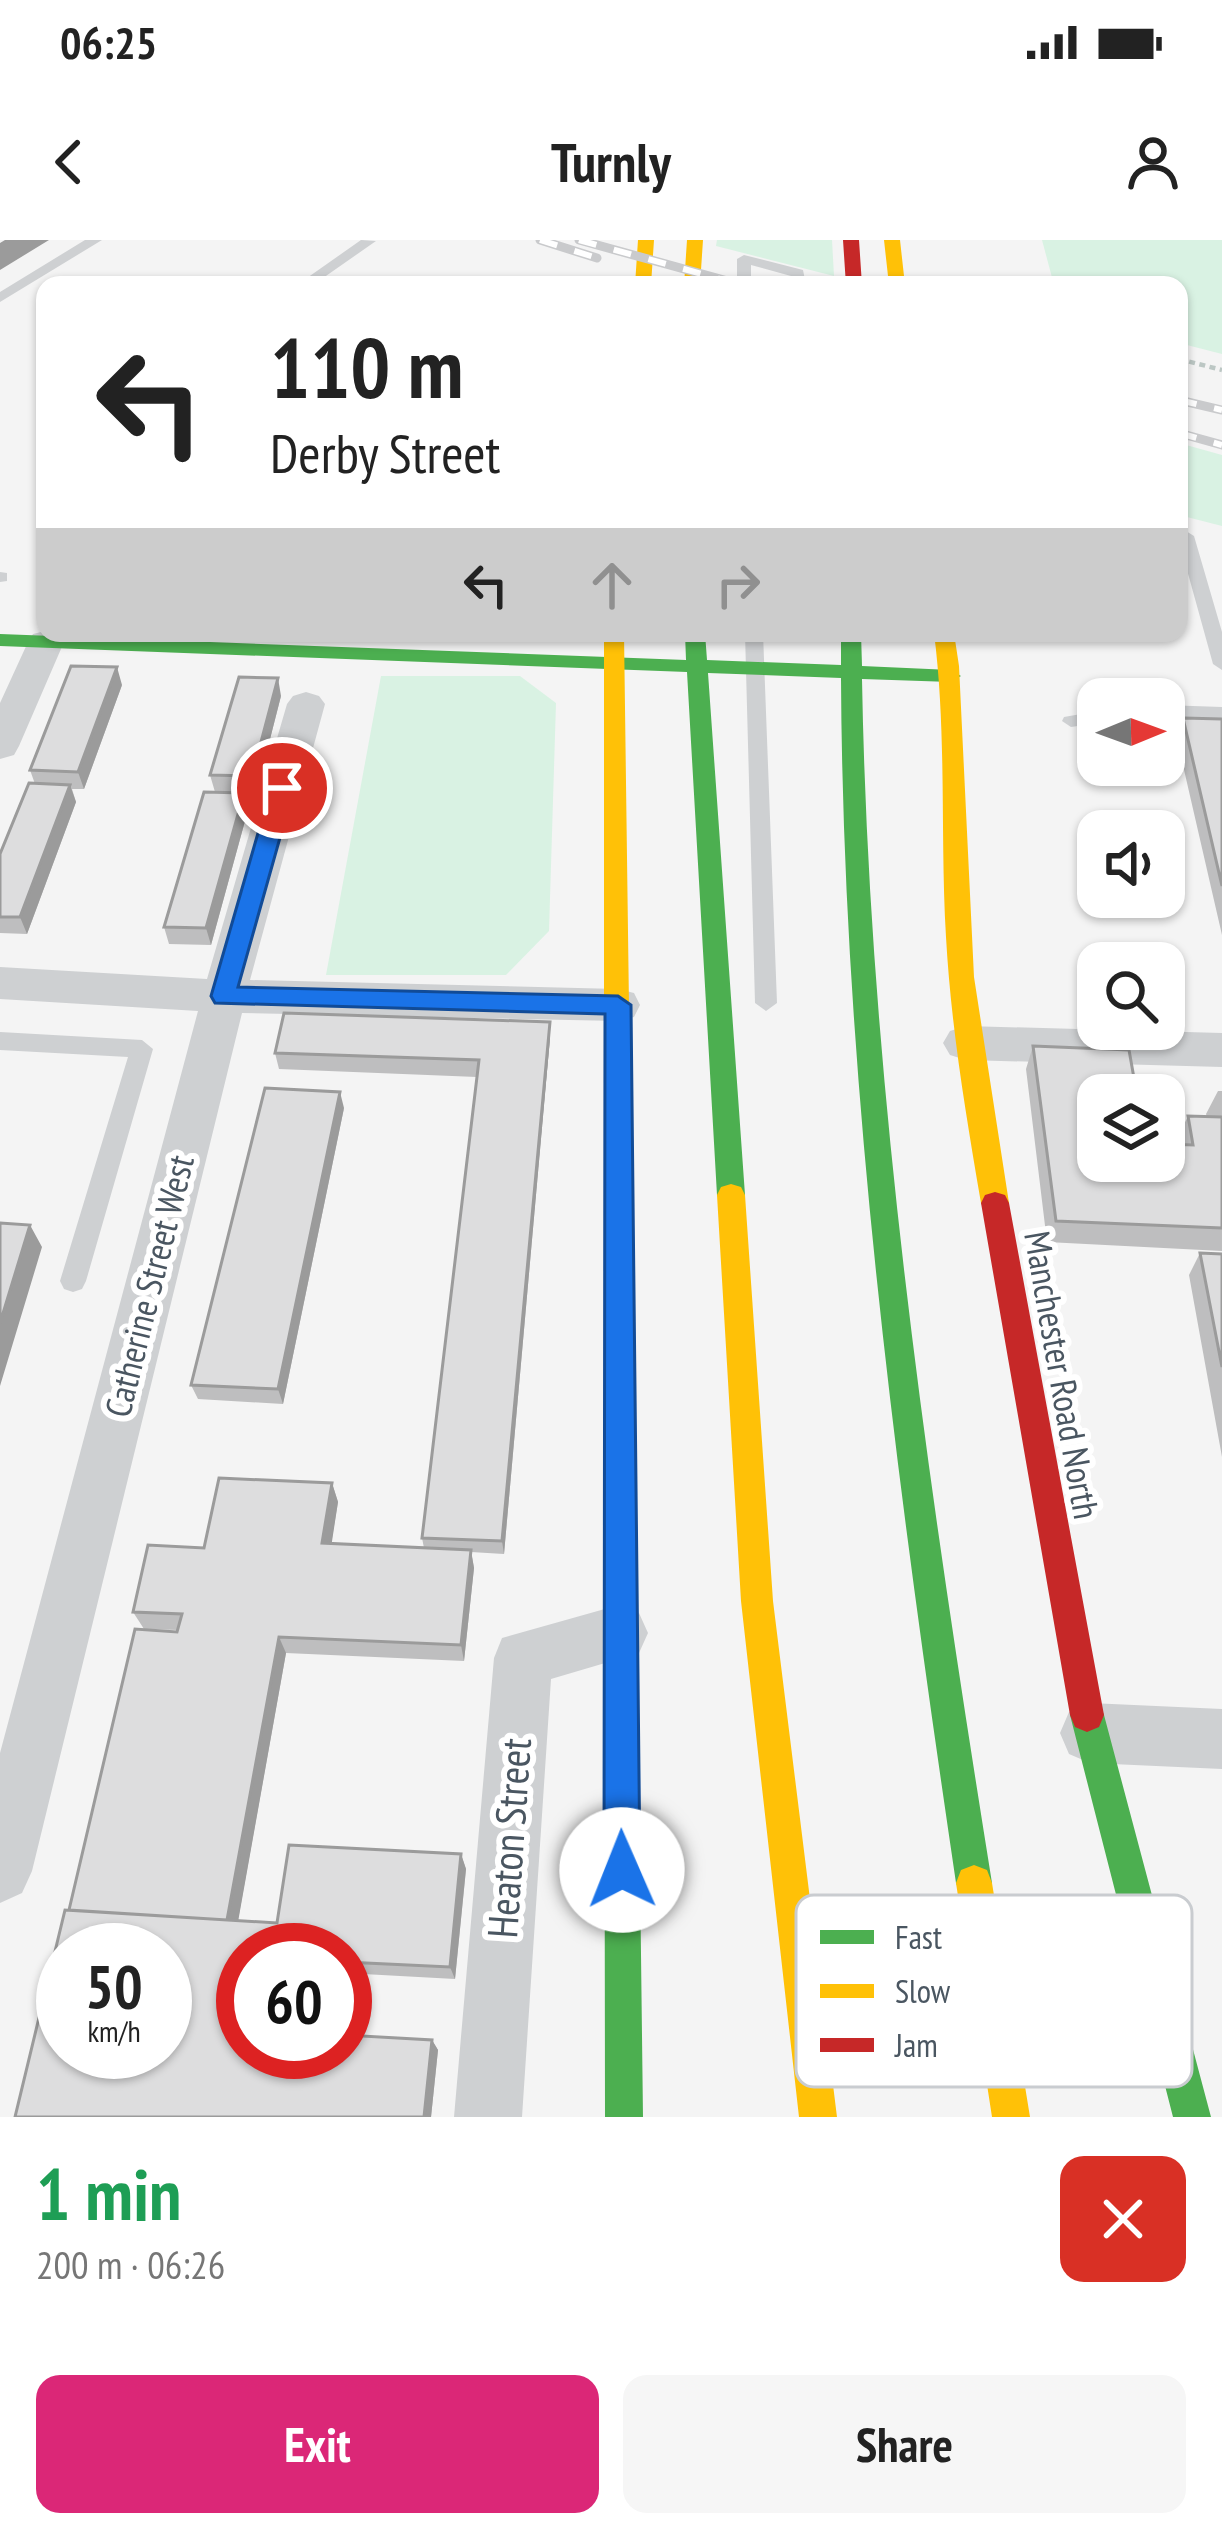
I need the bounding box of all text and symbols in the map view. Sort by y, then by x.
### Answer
text: 06:25 [60,13,157,71]
text: Turnly [551,127,671,197]
icon: back [36,129,102,195]
icon: person [1120,129,1186,195]
text: 110 m [270,312,463,421]
icon: left [72,324,228,480]
text: Derby Street [270,418,500,488]
icon: left [453,552,519,618]
icon: ahead [579,552,645,618]
icon: right [705,552,771,618]
north arrow [1077,678,1185,786]
map controls [1077,678,1185,1182]
pin [231,737,333,839]
icon: arrive [249,755,315,821]
button: sound [1077,810,1185,918]
button: search [1077,942,1185,1050]
button: layers [1077,1074,1185,1182]
street label: Catherine Street West [93,1150,204,1422]
street label: Manchester Road North [1014,1227,1111,1522]
street label: Heaton Street [474,1736,543,1940]
position arrow [559,1807,685,1933]
legend [796,1895,1192,2087]
text: Fast [895,1915,942,1958]
speed limit sign: 60 [216,1923,372,2079]
text: 50 [85,1947,143,2025]
text: Slow [895,1969,951,2012]
text: km/h [87,2011,141,2050]
text: Jam [894,2023,938,2066]
text: 1 min [36,2147,181,2240]
button: close [1060,2156,1186,2282]
text: 200 m · 06:26 [36,2239,225,2290]
button: Exit [36,2375,599,2513]
button: Share [623,2375,1186,2513]

